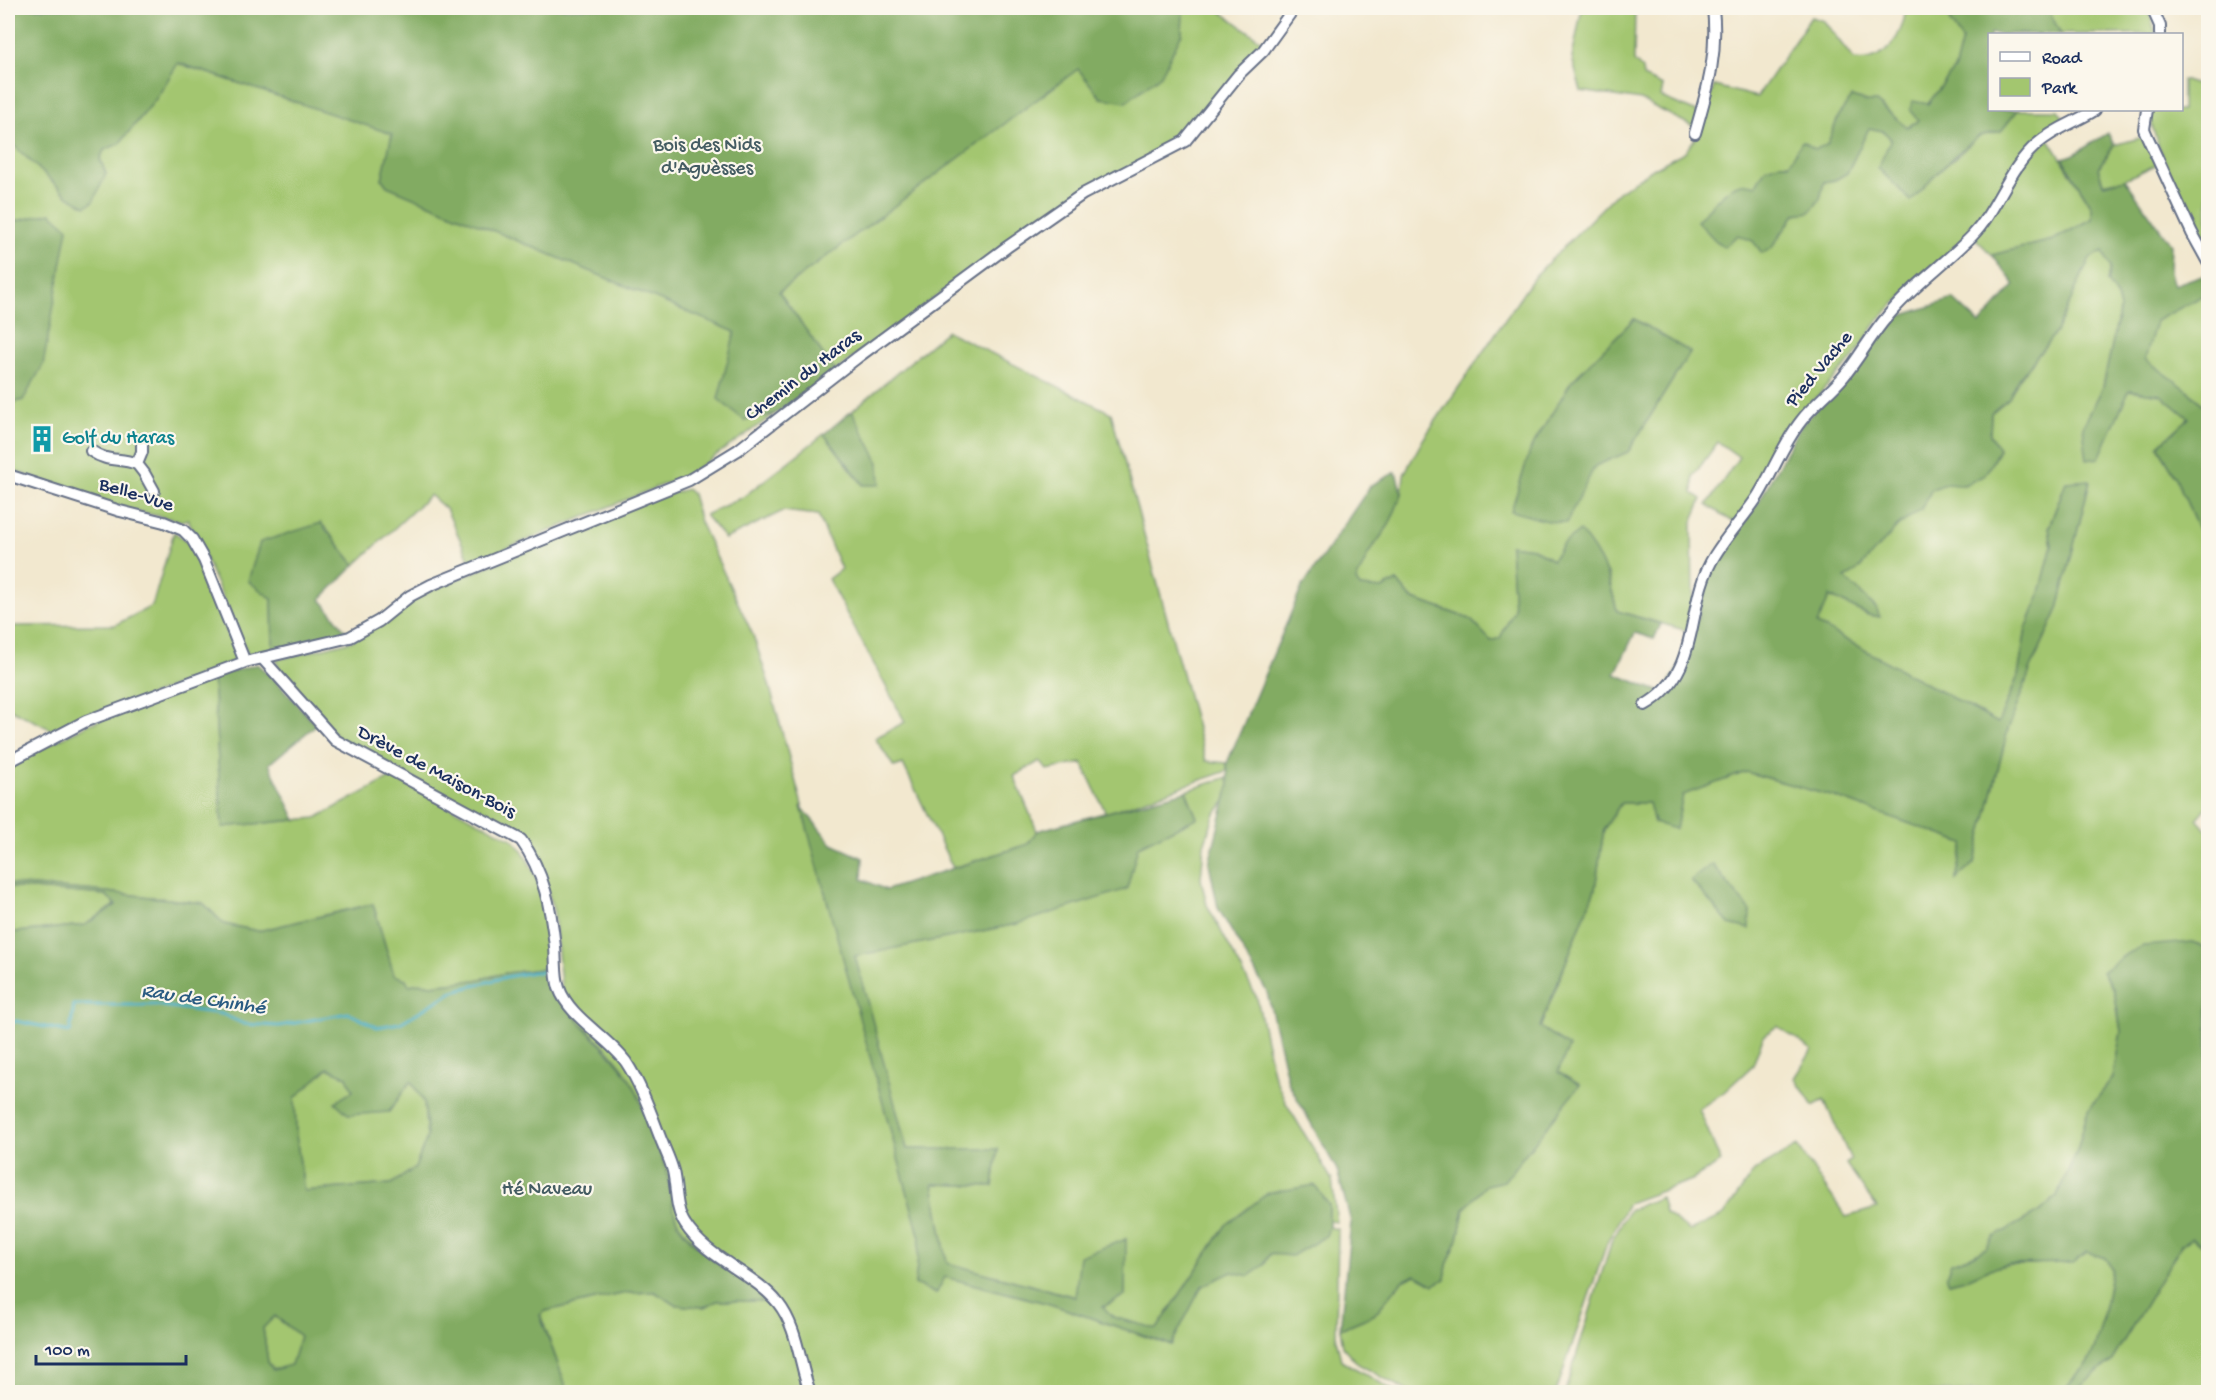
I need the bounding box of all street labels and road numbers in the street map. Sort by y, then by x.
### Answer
street label: Chemin du Haras [742,325,867,427]
street label: Pied Vache [1781,327,1859,413]
street label: Belle-Vue [95,473,177,518]
street label: Drève de Maison-Bois [351,721,520,825]

